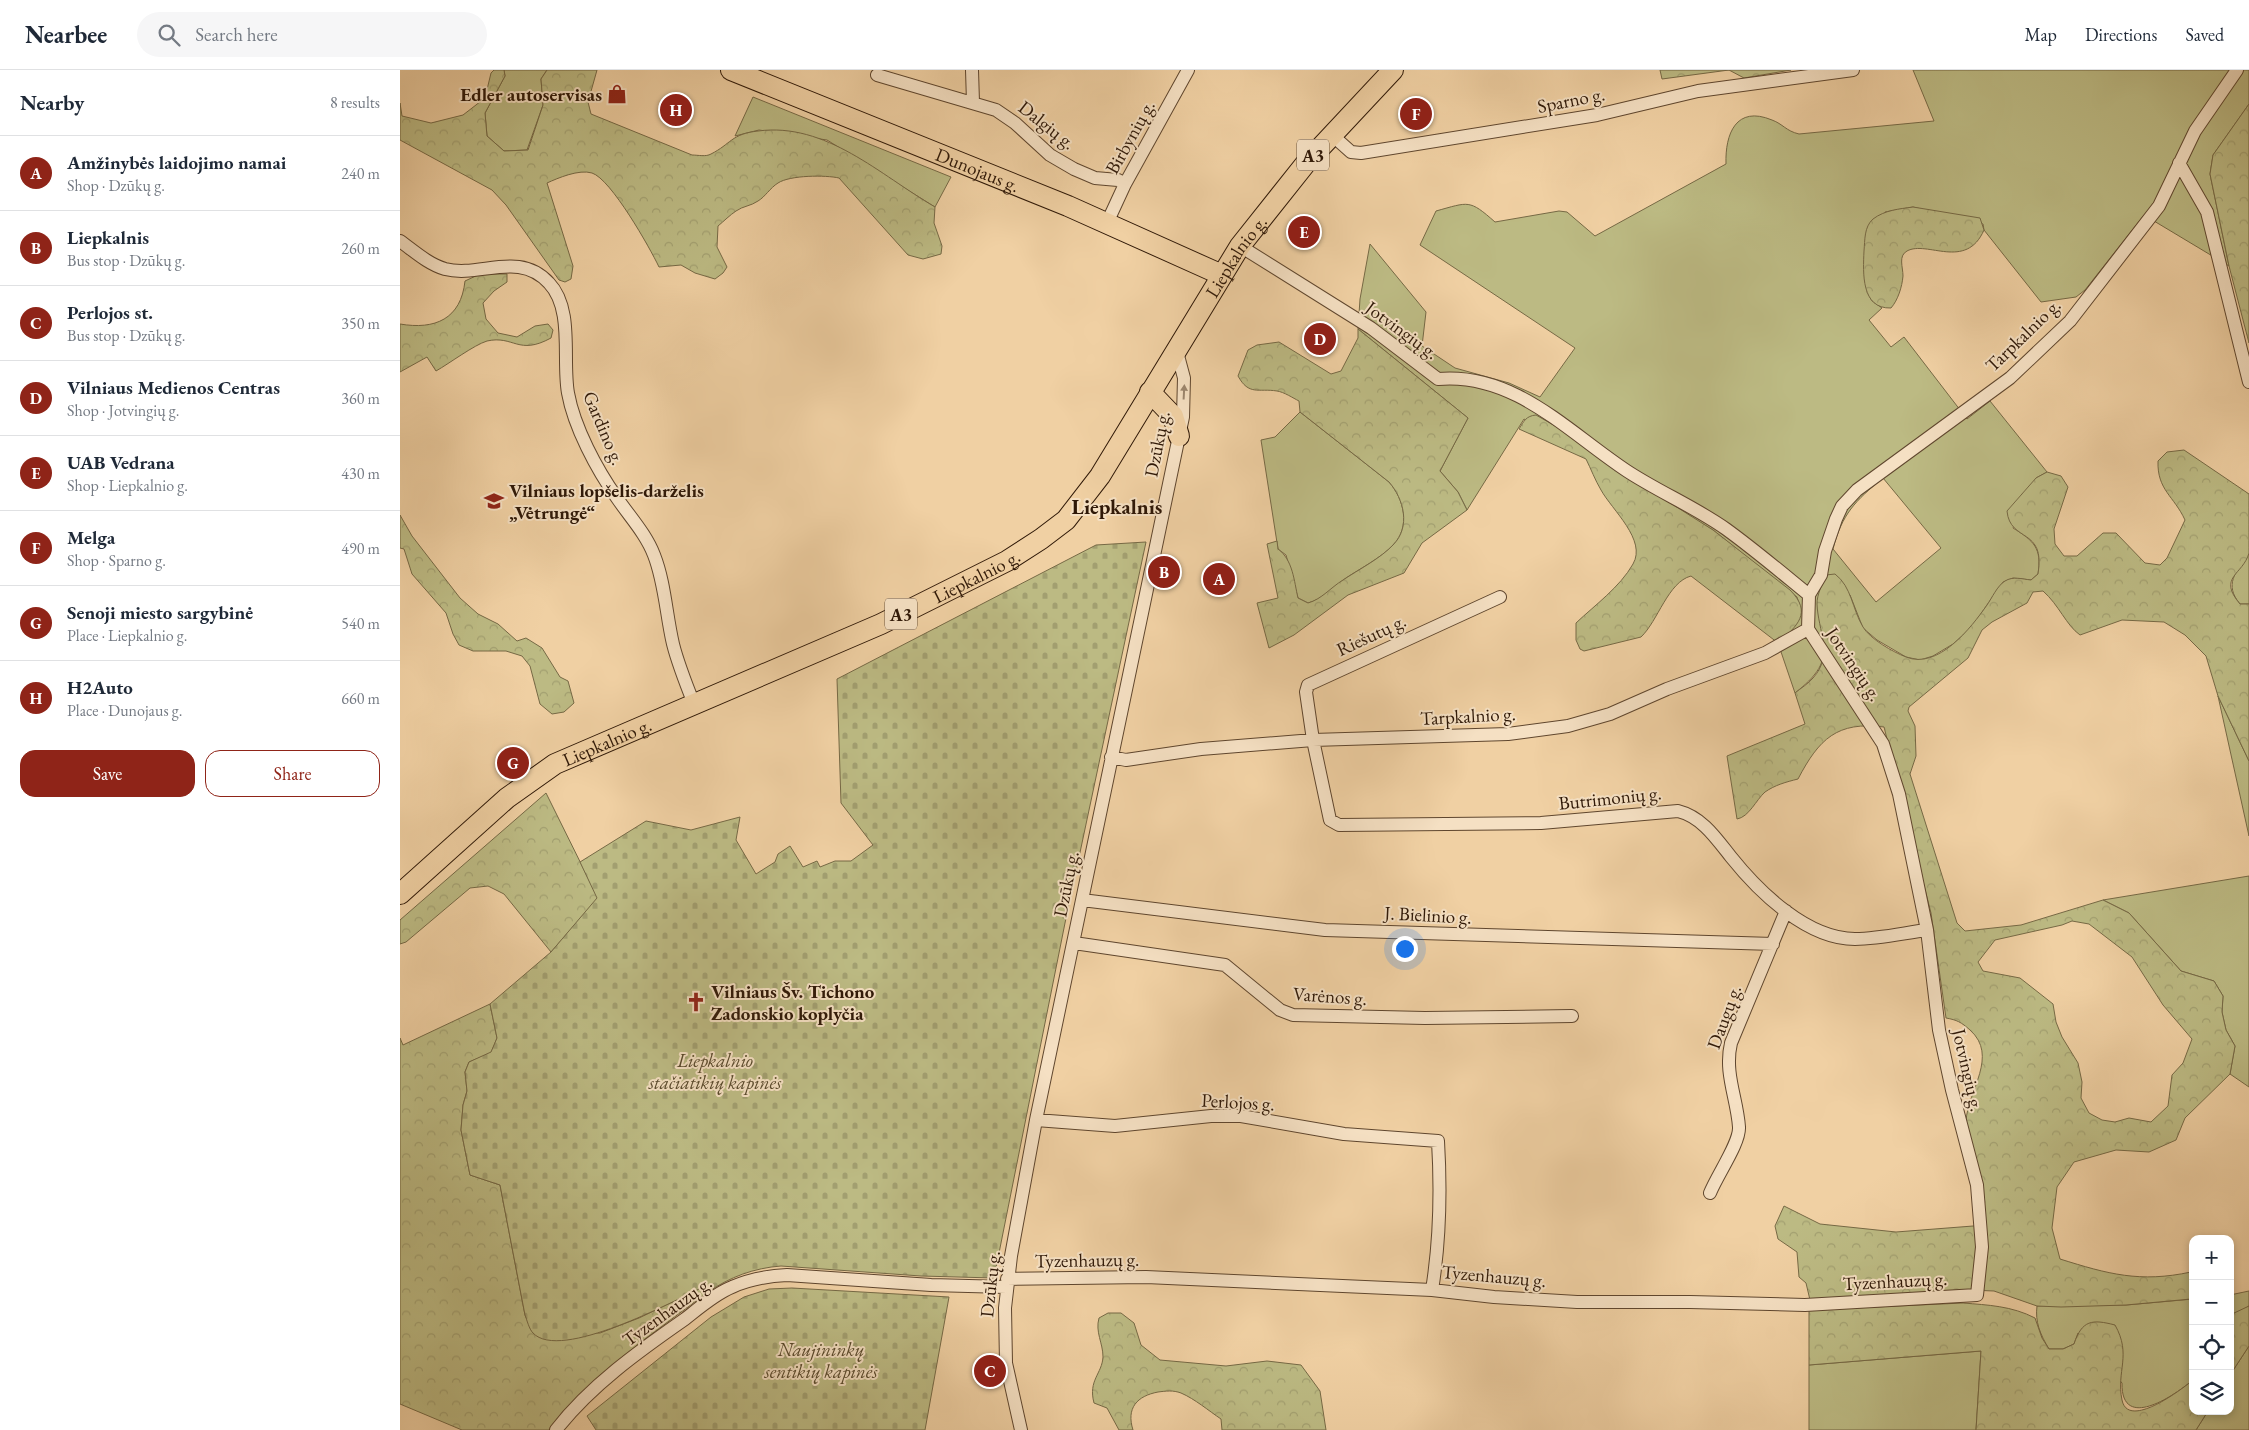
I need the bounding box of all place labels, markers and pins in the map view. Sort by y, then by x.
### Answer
place label: Edler autoservisas [460,82,602,107]
shop icon: Edler autoservisas [606,83,628,105]
pin: H [660,91,692,129]
pin: F [1400,95,1432,133]
pin: E [1288,213,1320,251]
pin: D [1304,320,1336,358]
place label: Vilniaus lopšelis-darželis „Vėtrungė“ [509,478,704,525]
school or university icon: Vilniaus lopšelis-darželis „Vėtrungė“ [483,490,505,512]
pin: B [1148,553,1180,591]
pin: A [1203,560,1235,598]
pin: G [497,744,529,782]
place label: Vilniaus Šv. Tichono Zadonskio koplyčia [711,979,875,1026]
church icon: Vilniaus Šv. Tichono Zadonskio koplyčia [685,991,707,1013]
pin: C [974,1352,1006,1390]

